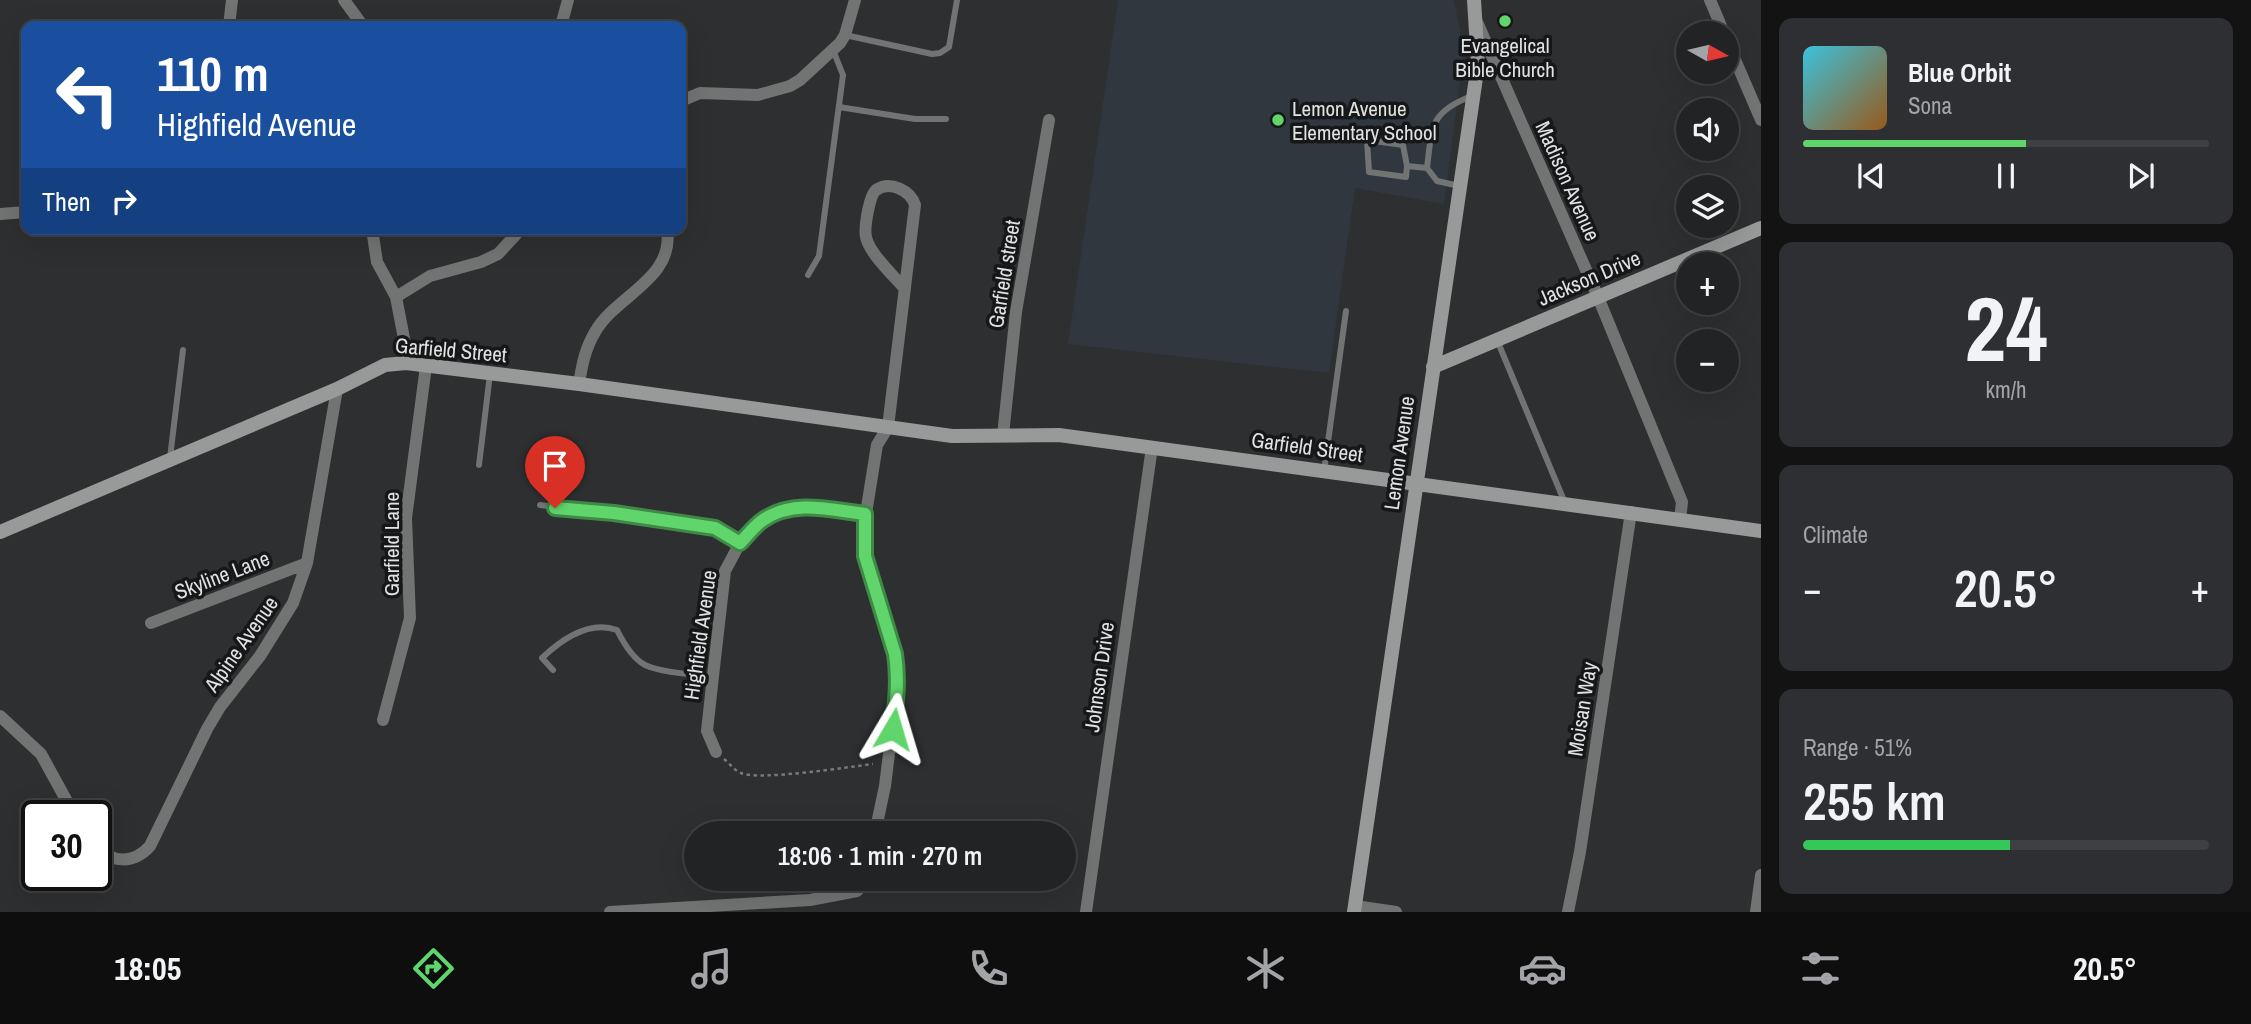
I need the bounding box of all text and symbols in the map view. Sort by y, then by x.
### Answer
marker: Evangelical Bible Church [1497,13,1513,29]
north arrow [1676,21,1740,84]
map controls [1676,21,1739,392]
place label: Evangelical Bible Church [1455,31,1555,84]
text: 110 m [157,40,269,106]
icon: left [42,49,133,140]
text: Blue Orbit [1908,55,2011,90]
text: Sona [1908,90,1952,121]
place label: Lemon Avenue Elementary School [1292,94,1437,147]
button: sound [1676,98,1739,161]
text: Highfield Avenue [157,103,356,146]
marker: Lemon Avenue Elementary School [1270,112,1286,128]
street label: Madison Avenue [1529,117,1607,245]
icon: previous [1852,157,1890,195]
icon: pause [1987,157,2025,195]
icon: next [2122,157,2160,195]
button: layers [1676,175,1739,238]
icon: right [105,182,143,220]
text: Then [42,184,91,219]
street label: Garfield street [981,218,1027,330]
street label: Jackson Drive [1533,243,1645,313]
button: + [1676,252,1739,315]
text: 24 [1965,267,2048,389]
button: − [1676,329,1739,392]
street label: Garfield Street [394,331,508,369]
text: km/h [1986,374,2026,405]
street label: Lemon Avenue [1377,394,1421,512]
street label: Garfield Street [1250,425,1365,469]
pin [525,436,585,508]
icon: arrive [536,447,574,485]
street label: Garfield Lane [377,492,406,596]
text: Climate [1803,519,1868,550]
street label: Skyline Lane [170,544,274,606]
text: 20.5° [1954,553,2058,623]
text: − [1803,563,1821,614]
text: + [2191,563,2209,614]
street label: Highfield Avenue [677,568,723,702]
street label: Alpine Avenue [197,590,285,699]
street label: Johnson Drive [1077,620,1121,734]
street label: Moisan Way [1560,659,1604,758]
position arrow [856,692,930,766]
text: Range · 51% [1803,732,1912,763]
text: 255 km [1803,766,1946,836]
speed limit sign: 30 [21,800,112,891]
text: 18:06 · 1 min · 270 m [778,838,982,873]
icon: directions [409,944,458,993]
icon: music [687,944,736,993]
icon: phone [964,944,1013,993]
icon: climate [1241,944,1290,993]
icon: car [1518,944,1567,993]
icon: filters [1796,944,1845,993]
text: 18:05 [114,947,181,990]
text: 20.5° [2073,947,2137,990]

